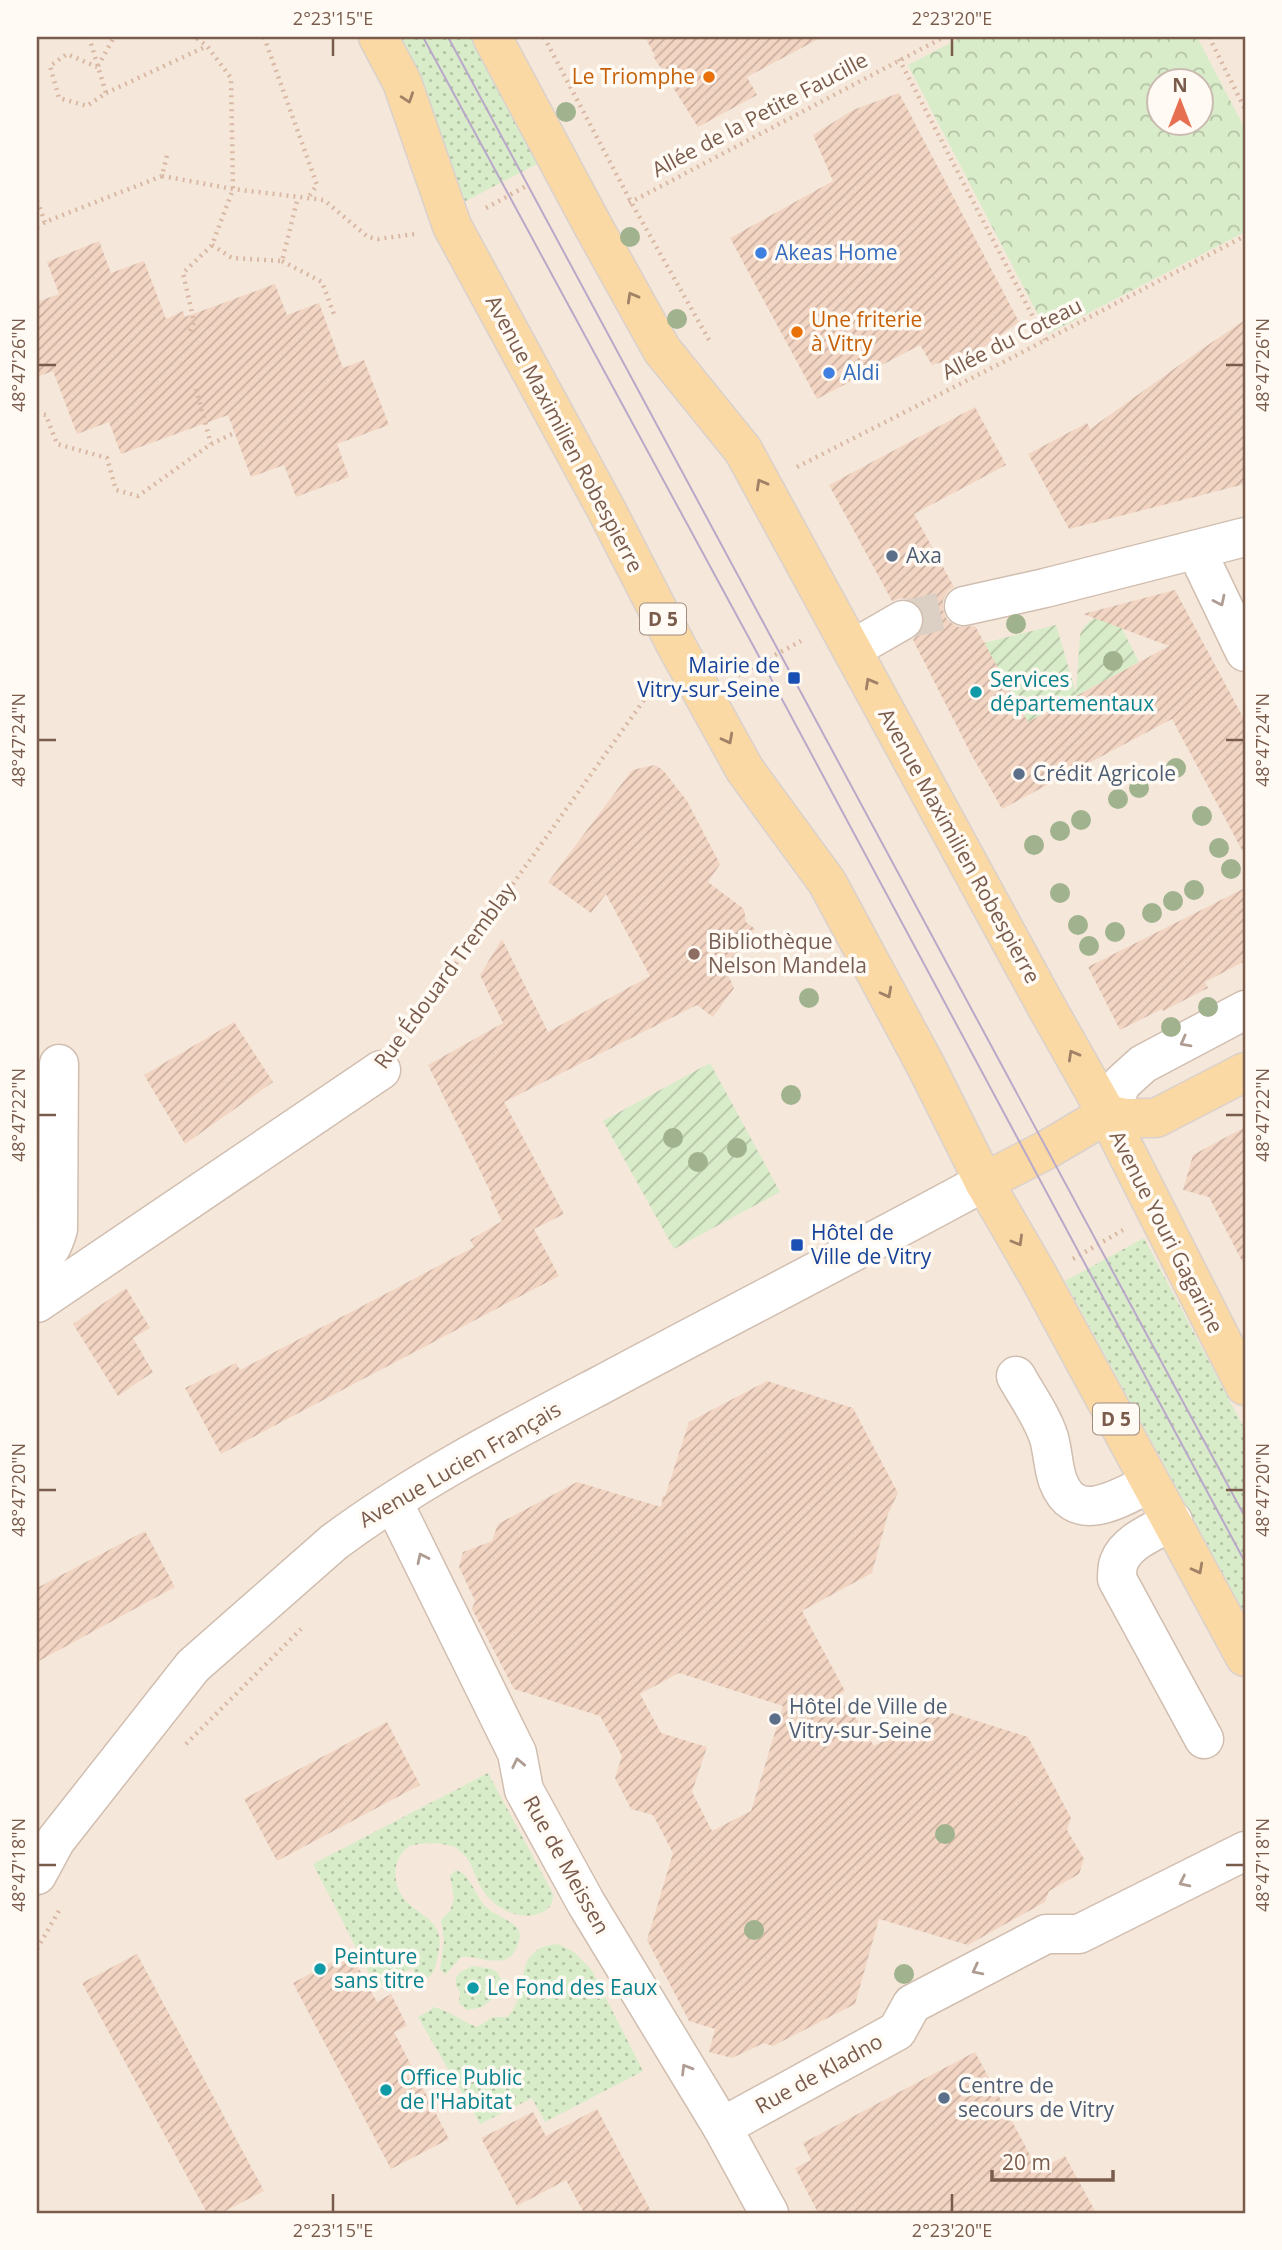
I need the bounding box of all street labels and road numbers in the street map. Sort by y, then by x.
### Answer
street label: Allée de la Petite Faucille [647,45,872,183]
street label: Avenue Maximilien Robespierre [480,290,650,577]
street label: Allée du Coteau [937,291,1086,385]
road number: D 5 [640,604,686,634]
street label: Avenue Maximilien Robespierre [872,703,1047,988]
street label: Rue Édouard Tremblay [367,876,521,1074]
street label: Avenue Youri Gagarine [1104,1126,1230,1338]
street label: Avenue Lucien Français [353,1395,566,1533]
road number: D 5 [1093,1404,1139,1434]
street label: Rue de Meissen [517,1790,616,1939]
street label: Rue de Kladno [750,2027,887,2120]

